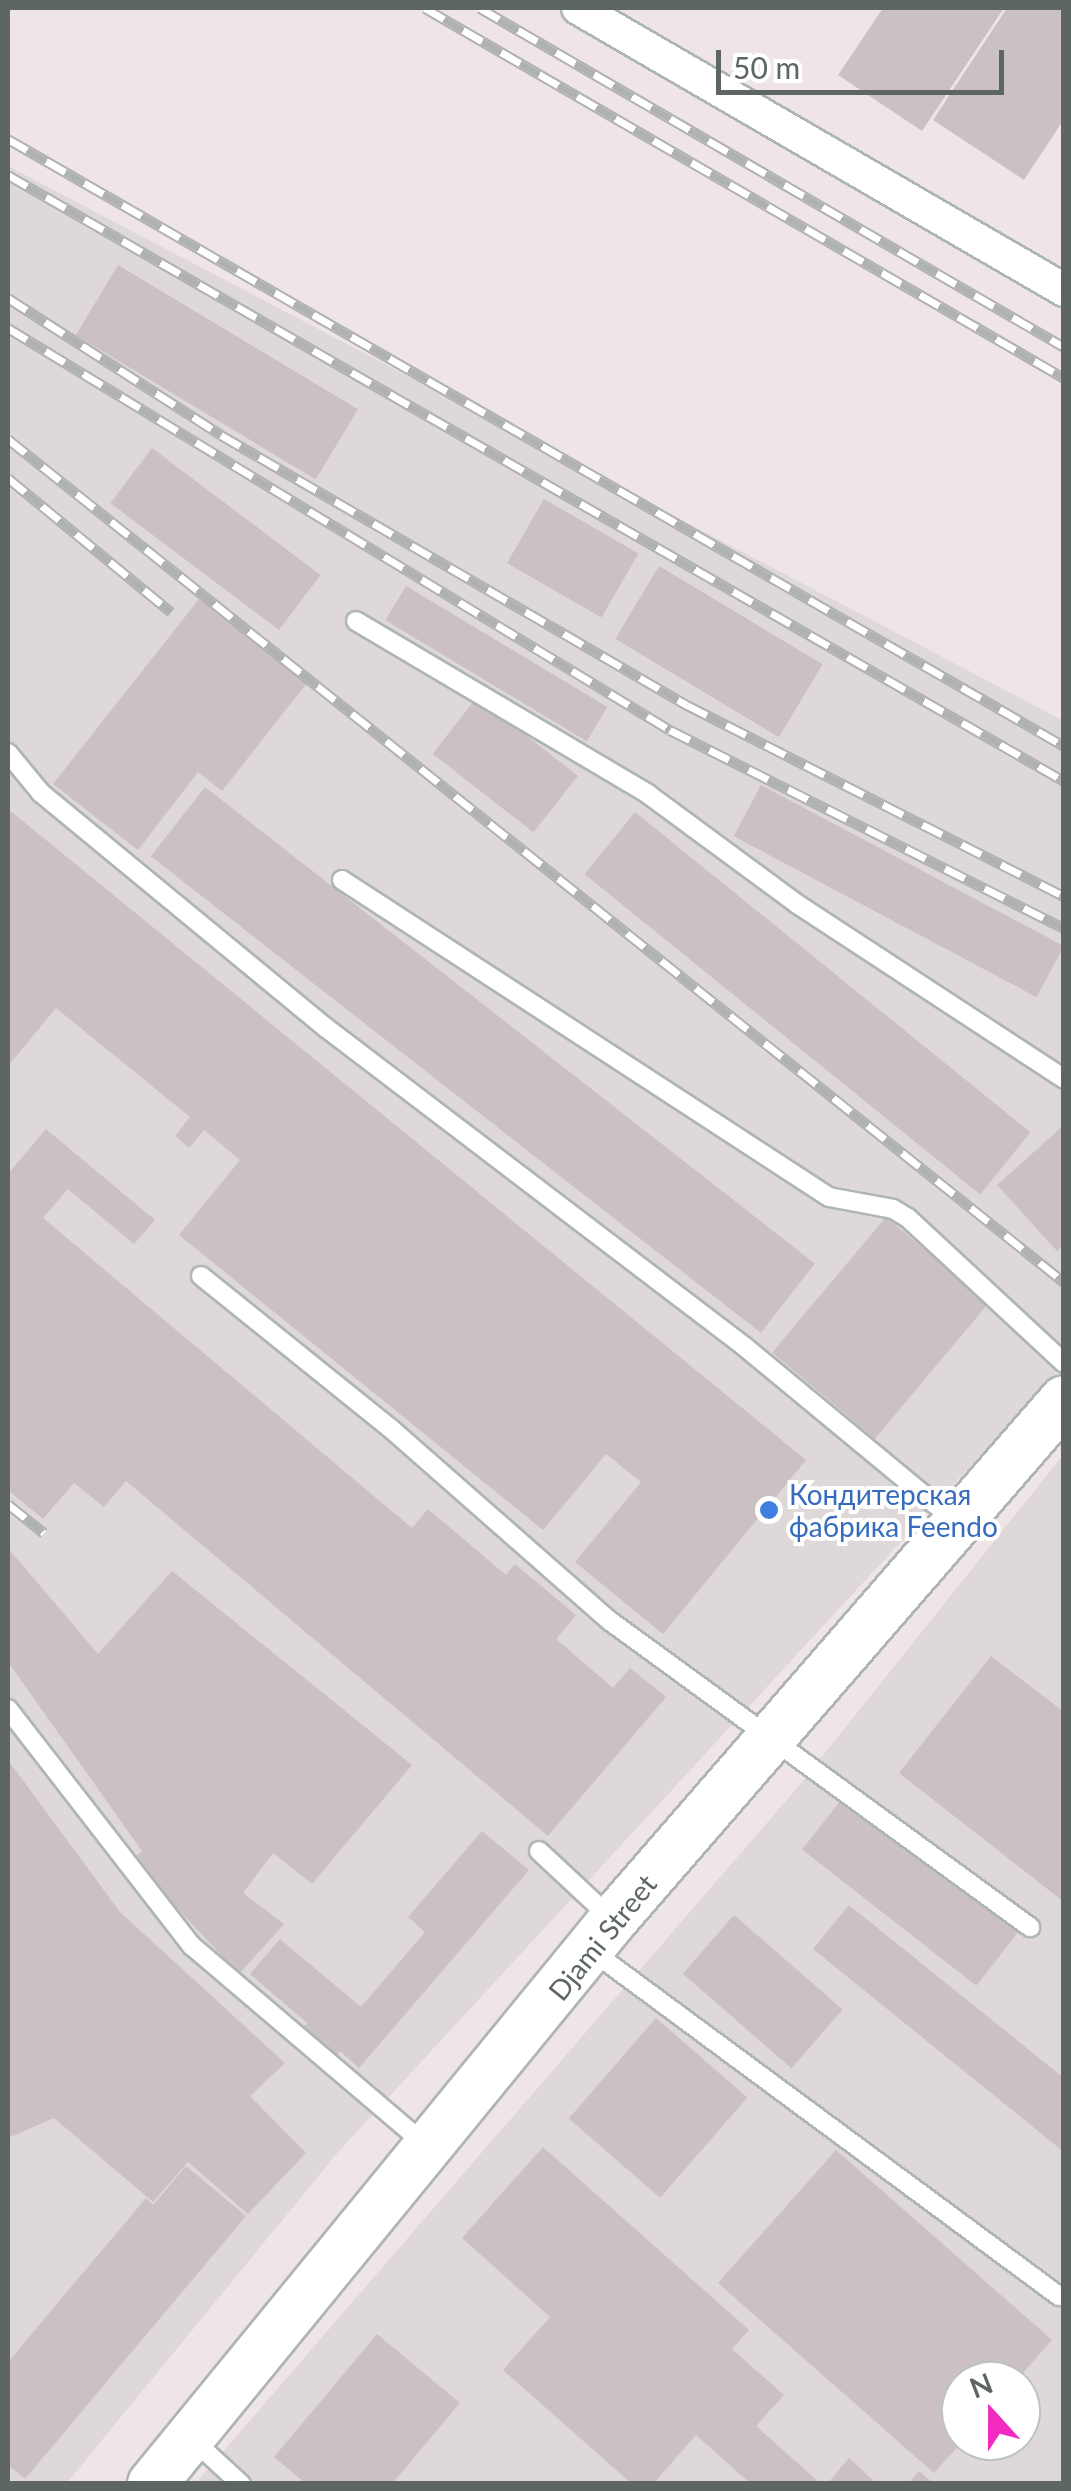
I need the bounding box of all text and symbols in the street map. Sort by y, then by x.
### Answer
scale bar [721,30,1008,92]
text: 50 m [733,49,800,85]
place label: Кондитерская фабрика Feendo [789,1477,998,1543]
marker: Кондитерская фабрика Feendo [758,1499,780,1521]
street label: Djami Street [541,1867,663,2007]
north arrow [941,2361,1041,2461]
text: N [965,2365,997,2405]

